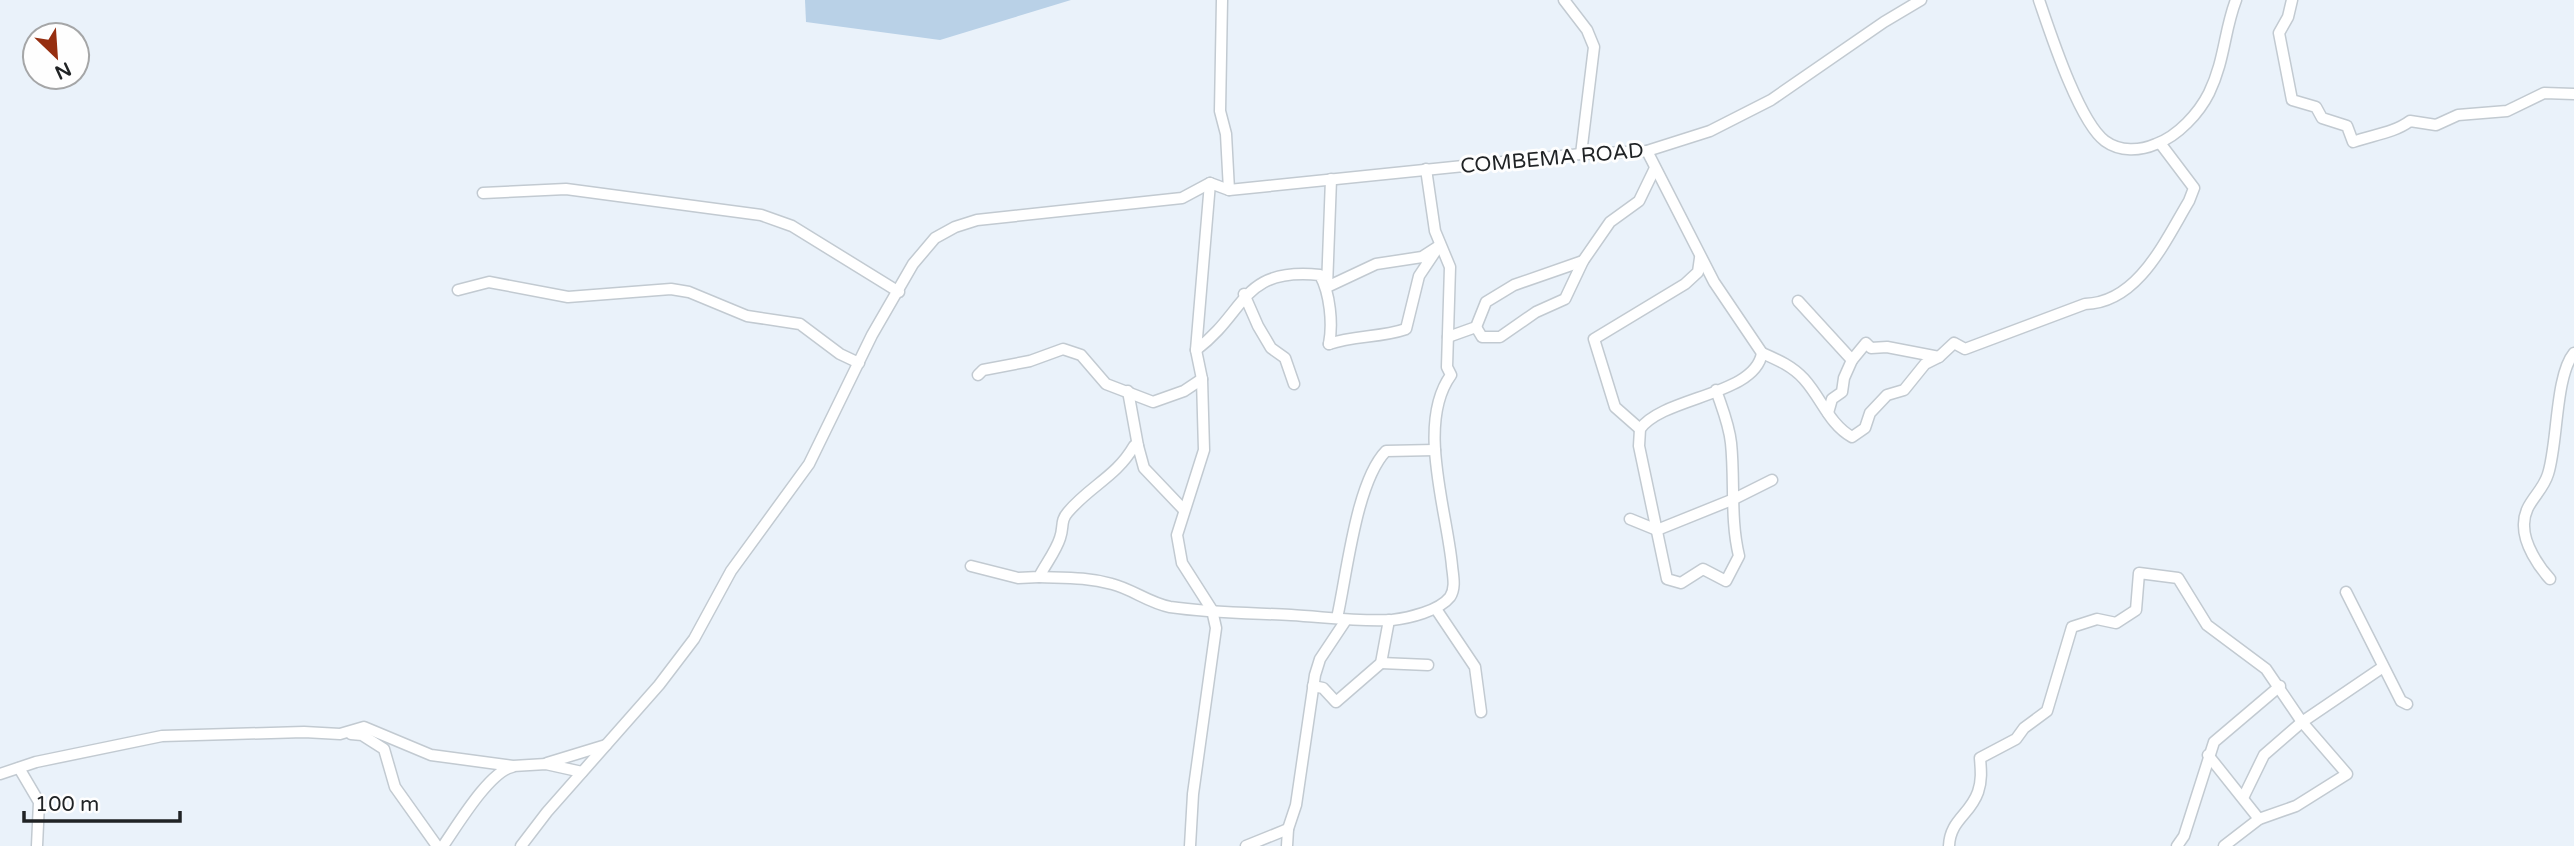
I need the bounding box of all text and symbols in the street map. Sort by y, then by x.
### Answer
north arrow [21,21,91,91]
text: N [51,57,74,84]
street label: COMBEMA ROAD [1459,138,1645,179]
scale bar [24,780,180,824]
text: 100 m [35,792,99,817]

